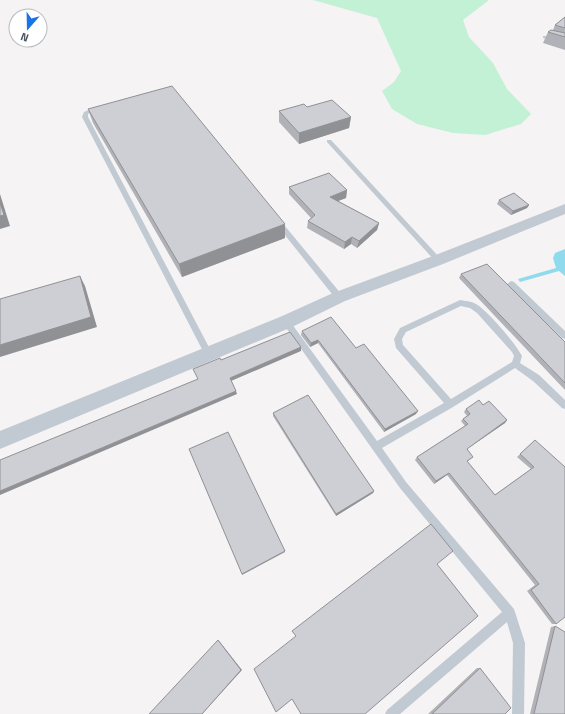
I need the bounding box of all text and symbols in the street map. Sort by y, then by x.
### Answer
north arrow [8,8,48,48]
text: N [18,29,31,46]

